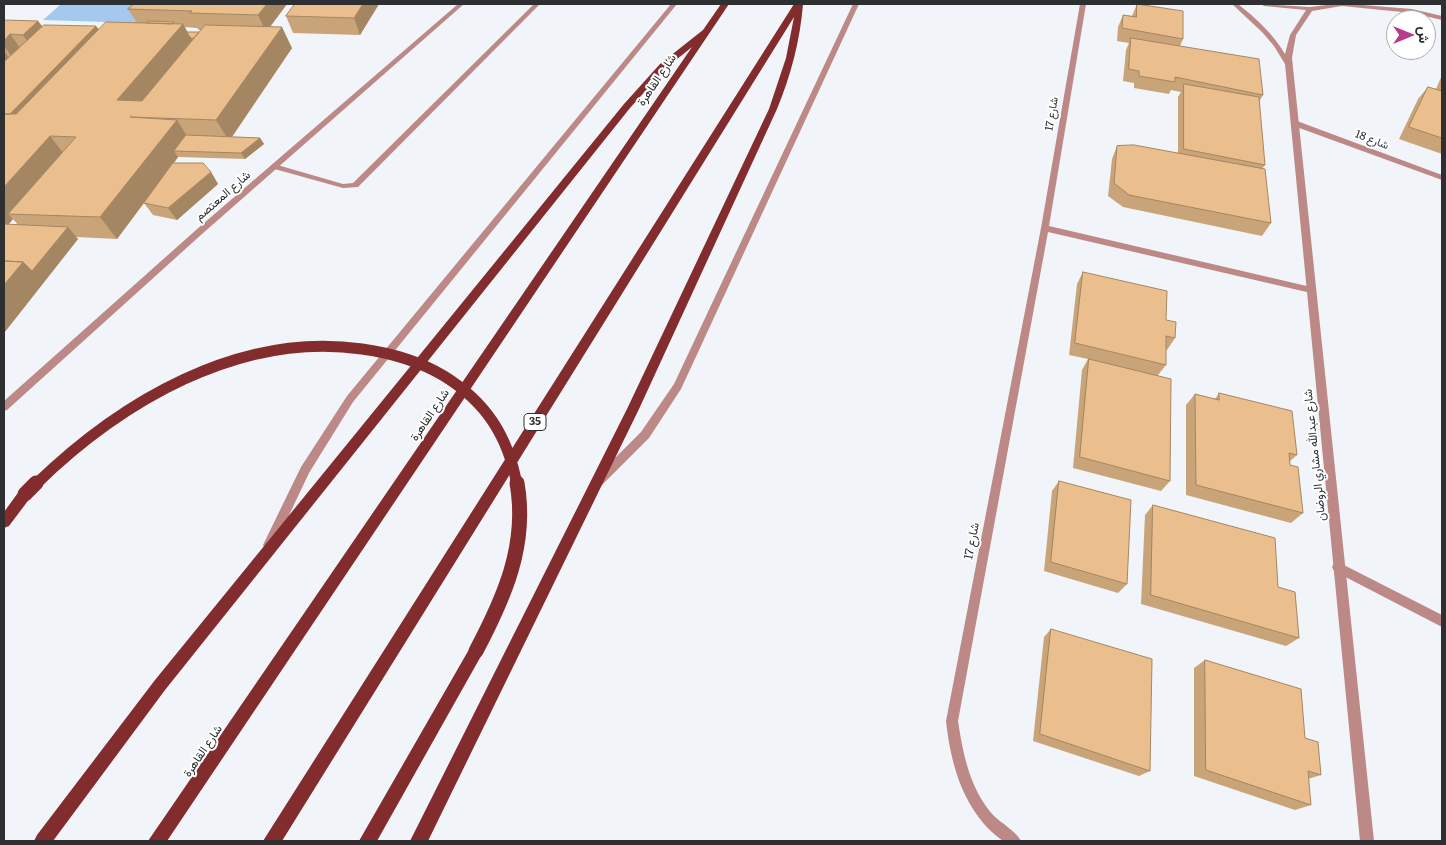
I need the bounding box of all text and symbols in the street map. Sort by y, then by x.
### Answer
north arrow [1386,10,1436,60]
text: ش [1415,27,1435,43]
street label: شارع القاهرة [634,51,680,109]
street label: شارع 17 [1043,96,1061,132]
street label: شارع 18 [1353,128,1391,152]
street label: شارع المعتصم [192,168,254,224]
street label: شارع القاهرة [407,386,453,444]
street label: شارع عبدالله مشاري الروضان [1301,388,1329,522]
road number: 35 [524,414,546,431]
street label: شارع 17 [961,521,983,561]
street label: شارع القاهرة [180,722,226,780]

